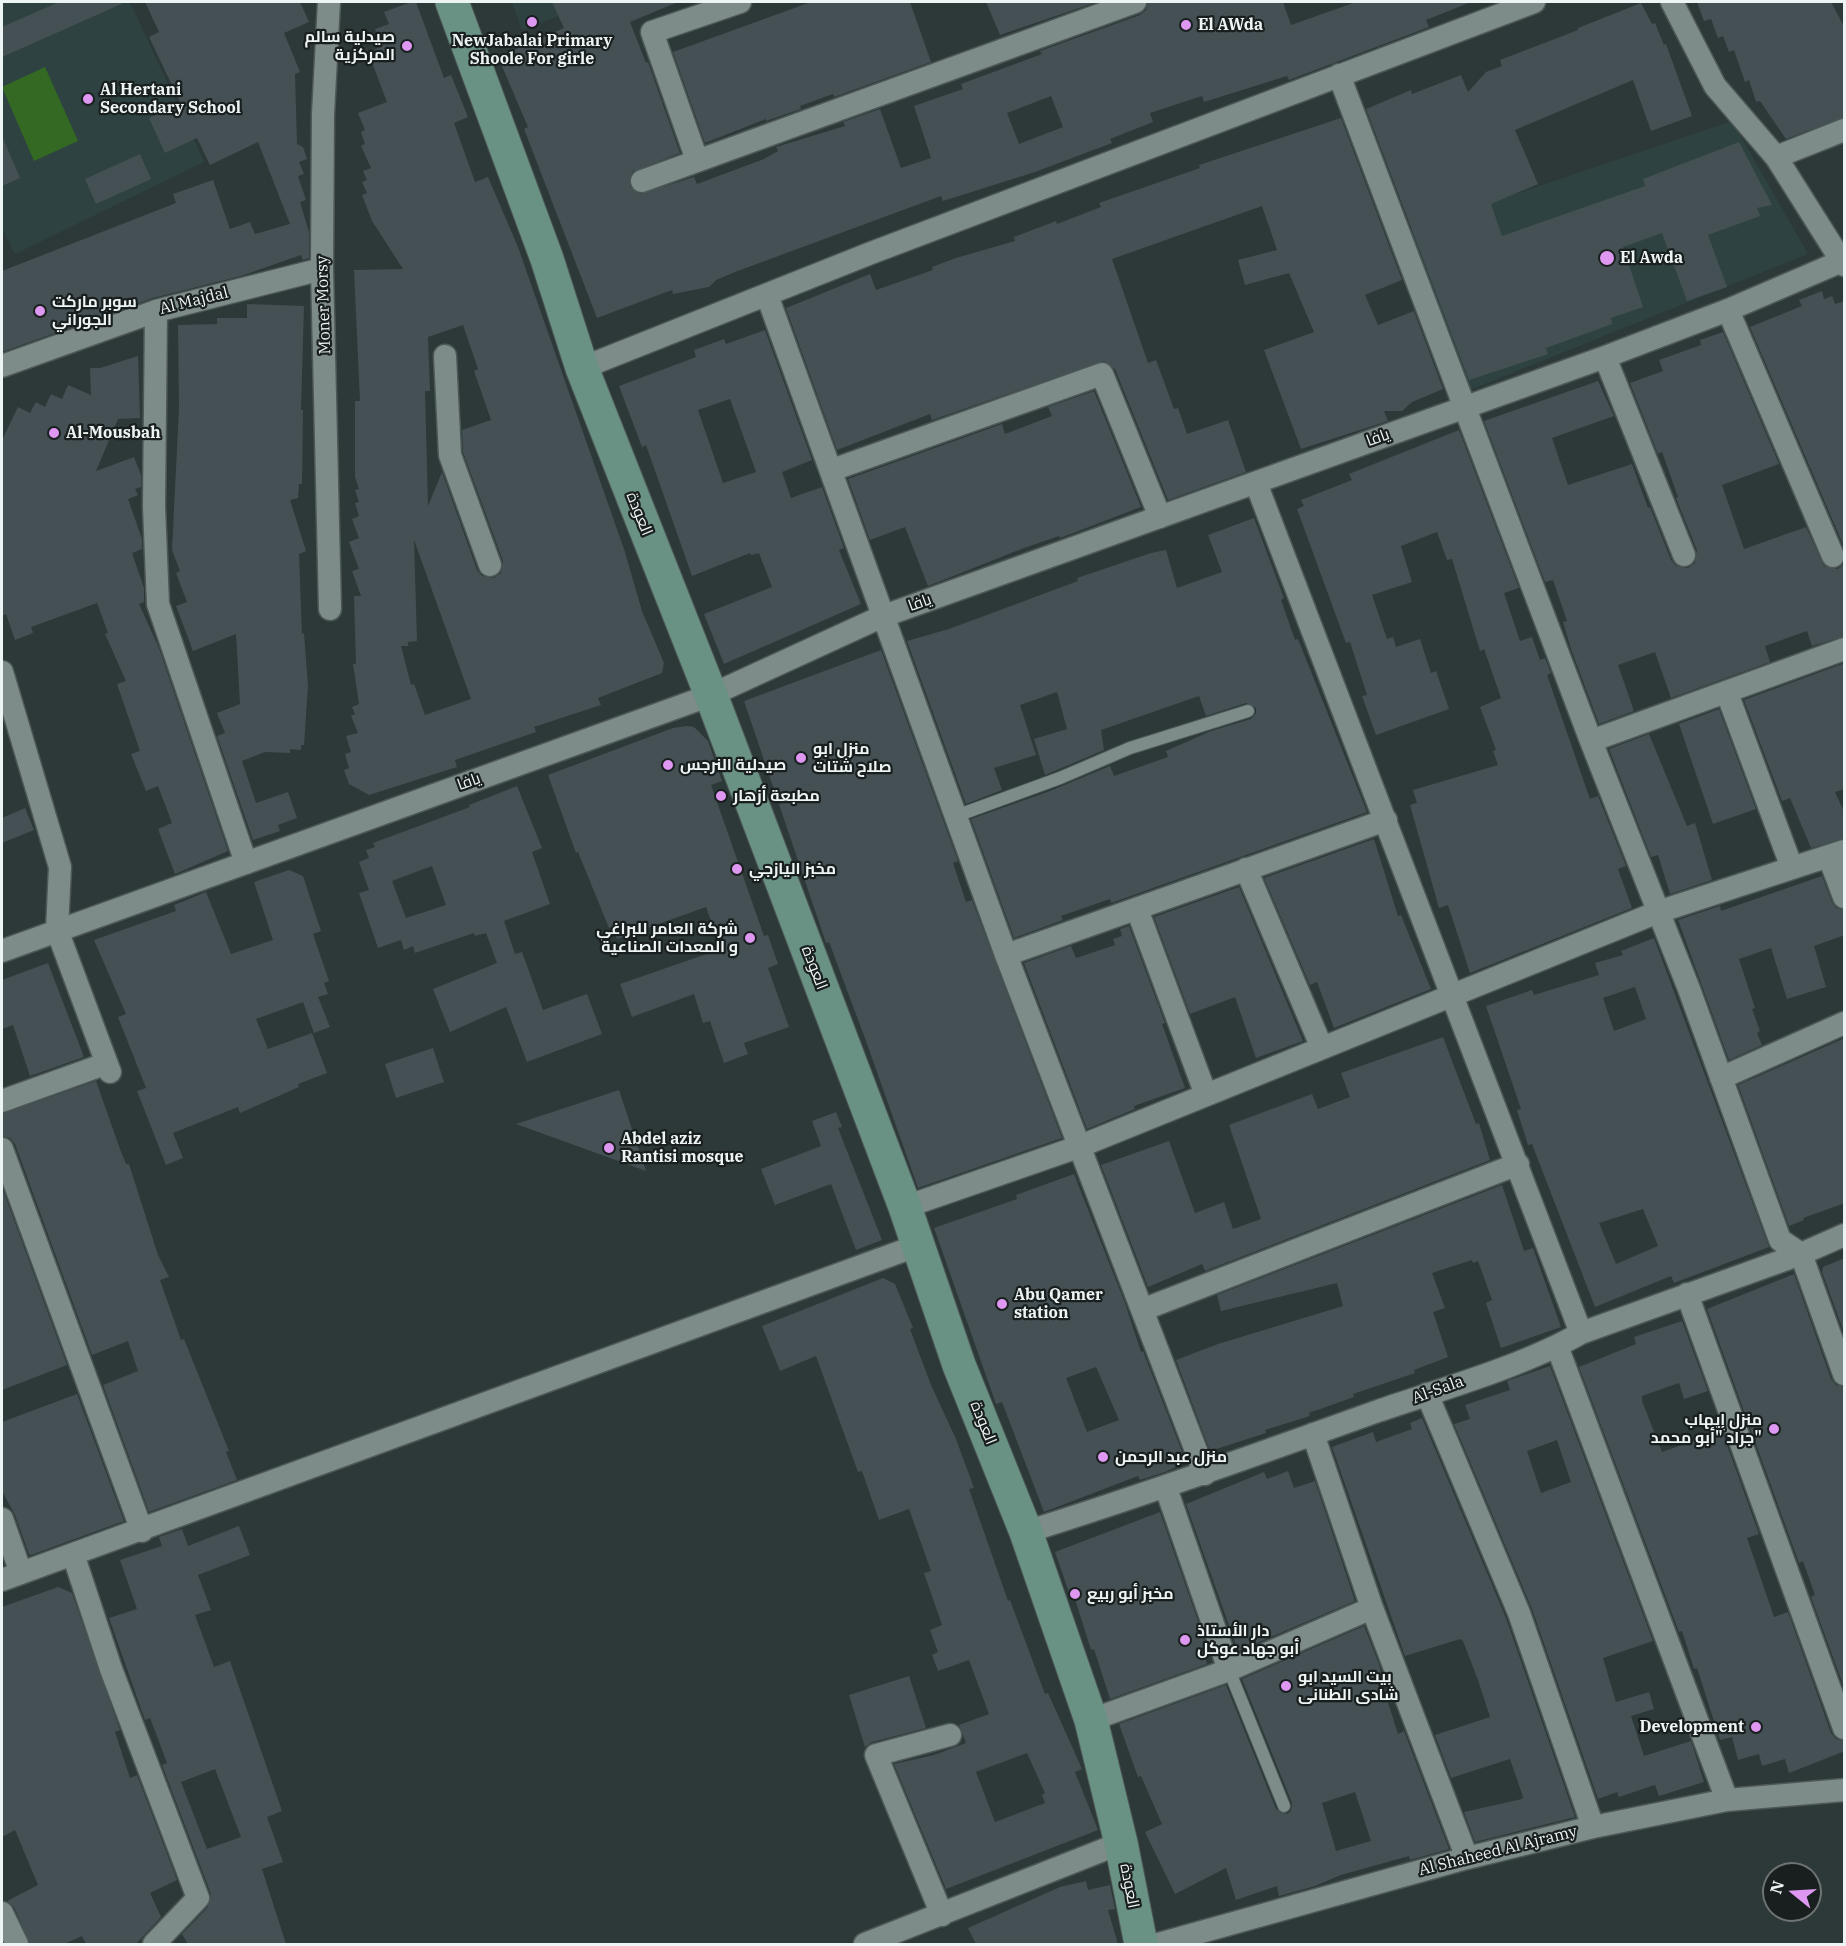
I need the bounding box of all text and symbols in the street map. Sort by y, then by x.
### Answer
marker: NewJabalai Primary Shoole For girle [525,15,539,29]
place label: El AWda [1198,15,1263,35]
marker: El AWda [1179,18,1193,32]
place label: صيدلية سالم المركزية [304,27,395,65]
place label: NewJabalai Primary Shoole For girle [452,31,612,69]
marker: صيدلية سالم المركزية [400,39,414,53]
place label: Al Hertani Secondary School [100,80,241,118]
marker: Al Hertani Secondary School [81,92,95,106]
place label: El Awda [1620,248,1683,268]
marker: El Awda [1598,249,1616,267]
street label: Moner Morsy [313,255,335,355]
street label: Al Majdal [158,283,230,319]
place label: سوبر ماركت الجوراني [52,292,137,330]
marker: سوبر ماركت الجوراني [33,304,47,318]
place label: Al-Mousbah [66,423,161,443]
street label: يافا [1364,425,1392,451]
marker: Al-Mousbah [47,426,61,440]
street label: العودة [622,489,656,539]
street label: يافا [906,590,934,616]
place label: منزل ابو صلاح شتات [813,739,892,777]
marker: منزل ابو صلاح شتات [794,751,808,765]
place label: صيدلية النرجس [680,755,786,775]
marker: صيدلية النرجس [661,758,675,772]
street label: يافا [455,769,483,795]
place label: مطبعة أزهار [733,786,820,806]
marker: مطبعة أزهار [714,789,728,803]
place label: مخبز اليازجي [749,859,836,879]
marker: مخبز اليازجي [730,862,744,876]
place label: شركة العامر للبراغي و المعدات الصناعية [596,919,738,957]
marker: شركة العامر للبراغي و المعدات الصناعية [743,931,757,945]
street label: العودة [797,943,831,993]
place label: Abdel aziz Rantisi mosque [621,1129,744,1167]
marker: Abdel aziz Rantisi mosque [602,1141,616,1155]
place label: Abu Qamer station [1014,1285,1103,1323]
marker: Abu Qamer station [995,1297,1009,1311]
street label: Al-Sala [1410,1372,1466,1408]
street label: العودة [966,1398,1000,1448]
place label: منزل إيهاب جراد "أبو محمد" [1651,1410,1762,1448]
marker: منزل إيهاب جراد "أبو محمد" [1767,1422,1781,1436]
place label: منزل عبد الرحمن [1115,1447,1227,1467]
marker: منزل عبد الرحمن [1096,1450,1110,1464]
place label: مخبز أبو ربيع [1087,1584,1174,1604]
marker: مخبز أبو ربيع [1068,1587,1082,1601]
place label: دار الأستاذ أبو جهاد عوكل [1197,1621,1299,1659]
marker: دار الأستاذ أبو جهاد عوكل [1178,1633,1192,1647]
place label: بيت السيد ابو شادى الطنانى [1298,1667,1399,1705]
marker: بيت السيد ابو شادى الطنانى [1279,1679,1293,1693]
place label: Development [1639,1717,1744,1737]
marker: Development [1749,1720,1763,1734]
street label: Al Shaheed Al Ajramy [1417,1822,1579,1880]
street label: العودة [1115,1862,1143,1910]
north arrow [1762,1862,1822,1922]
text: N [1765,1878,1788,1896]

